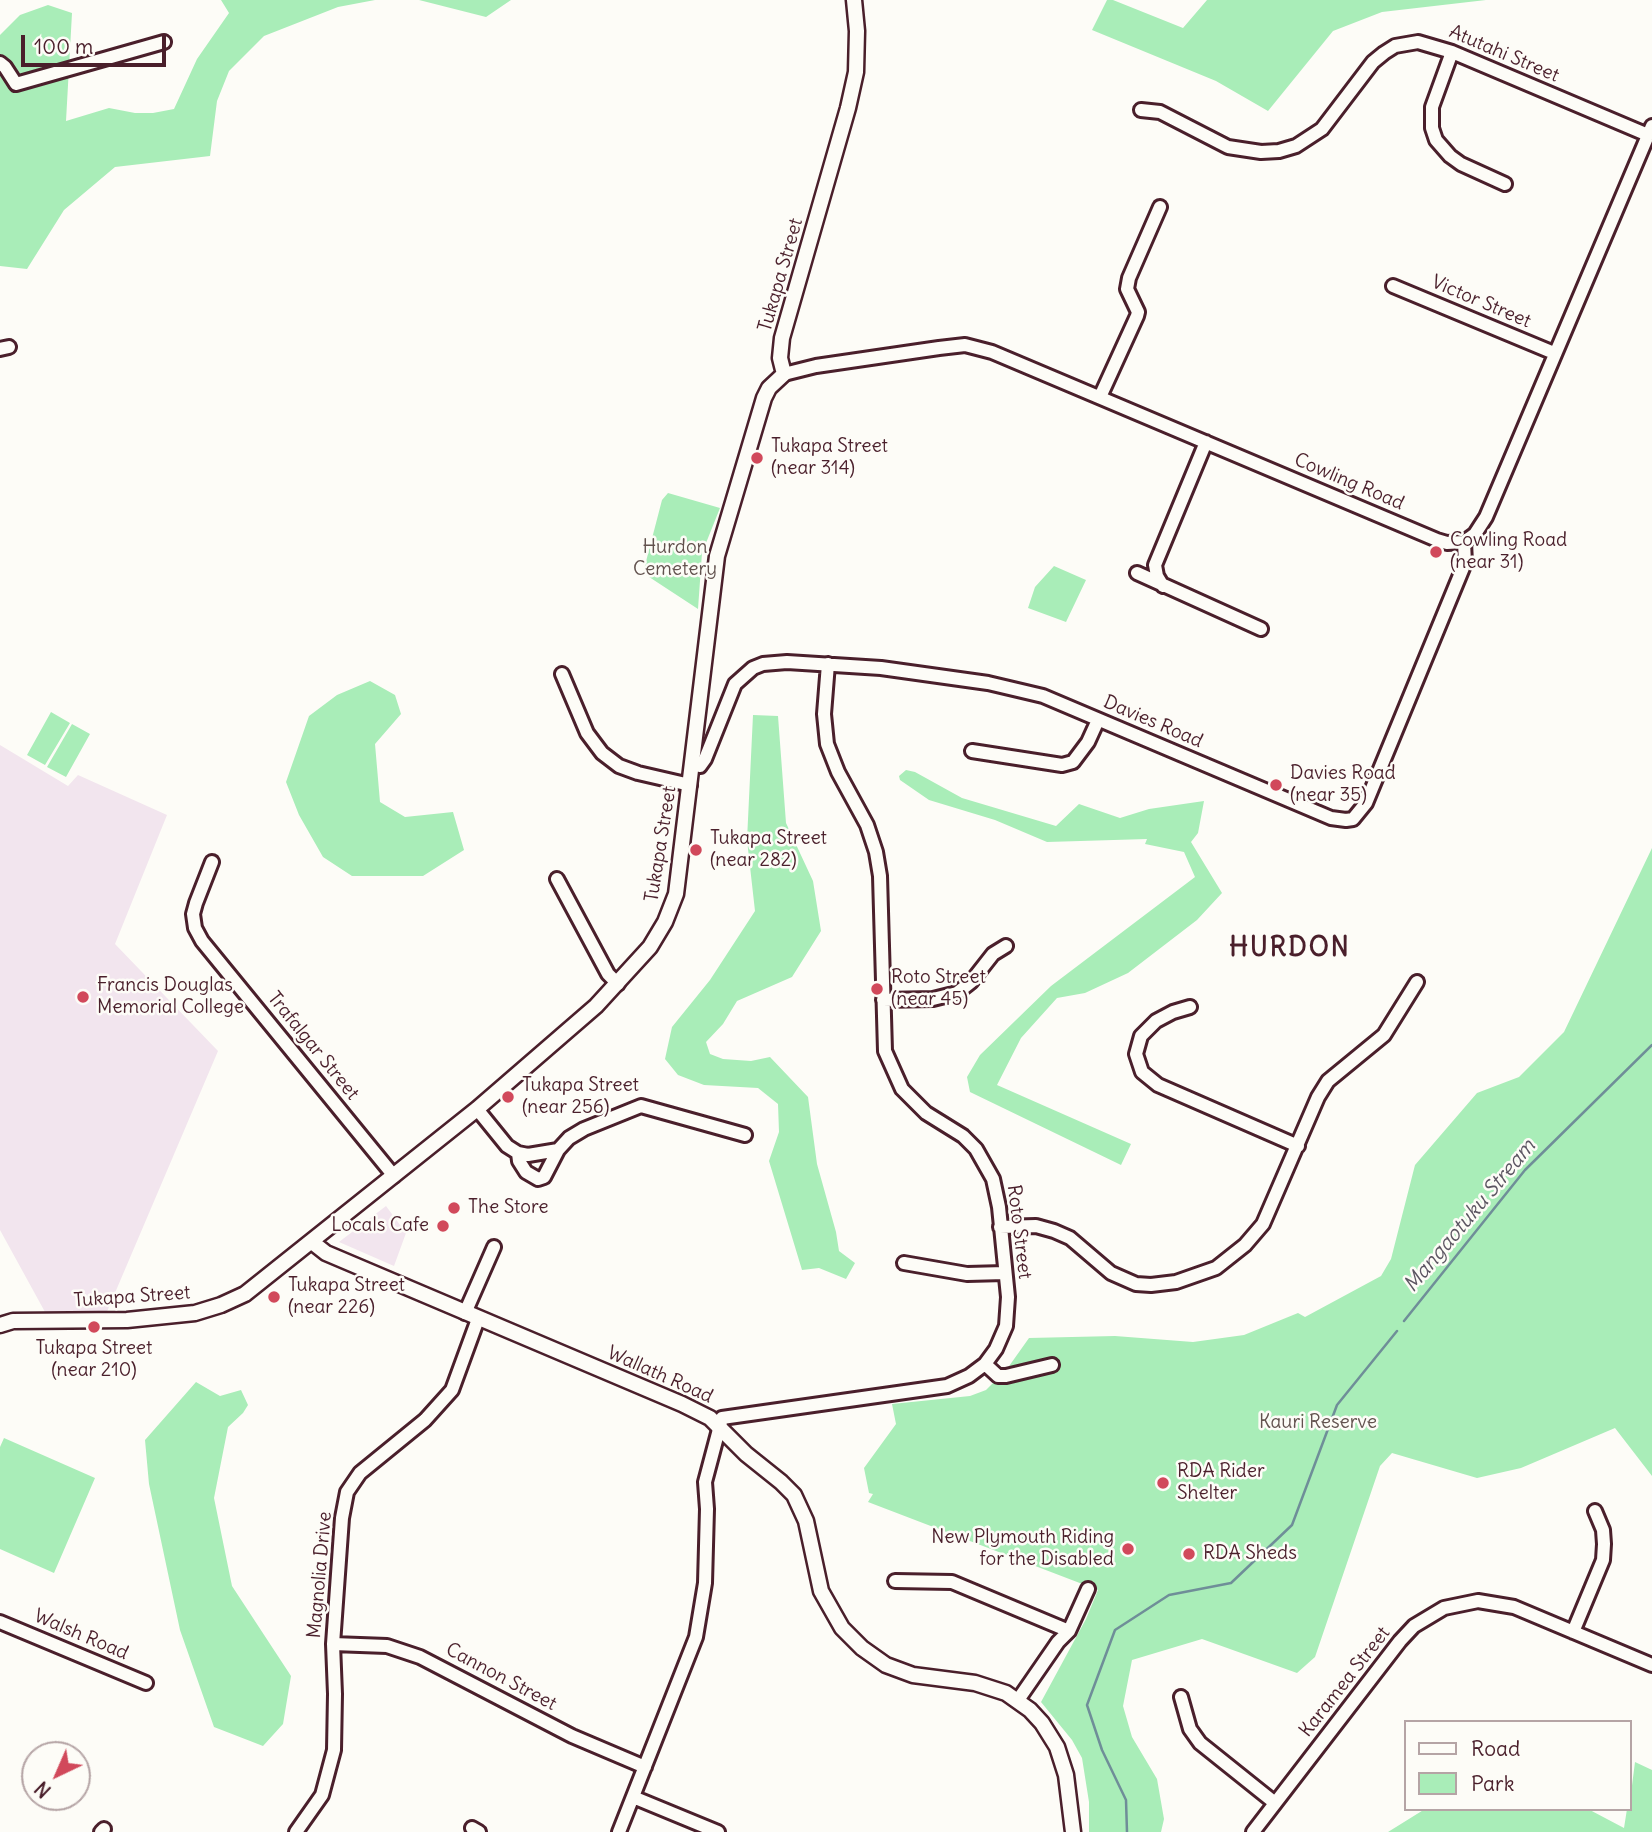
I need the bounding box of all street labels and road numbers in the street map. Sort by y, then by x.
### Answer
street label: Atutahi Street [1446,21,1562,87]
street label: Tukapa Street [754,216,808,334]
street label: Victor Street [1428,271,1534,333]
street label: Cowling Road [1291,449,1407,515]
street label: Davies Road [1100,691,1206,753]
street label: Tukapa Street [641,784,681,904]
street label: Trafalgar Street [262,987,364,1105]
street label: Roto Street [1002,1184,1036,1280]
street label: Tukapa Street [73,1282,191,1312]
street label: Wallath Road [604,1342,716,1408]
street label: Magnolia Drive [303,1511,337,1639]
street label: Walsh Road [30,1605,132,1665]
street label: Karamea Street [1295,1622,1395,1742]
street label: Cannon Street [442,1638,560,1716]

